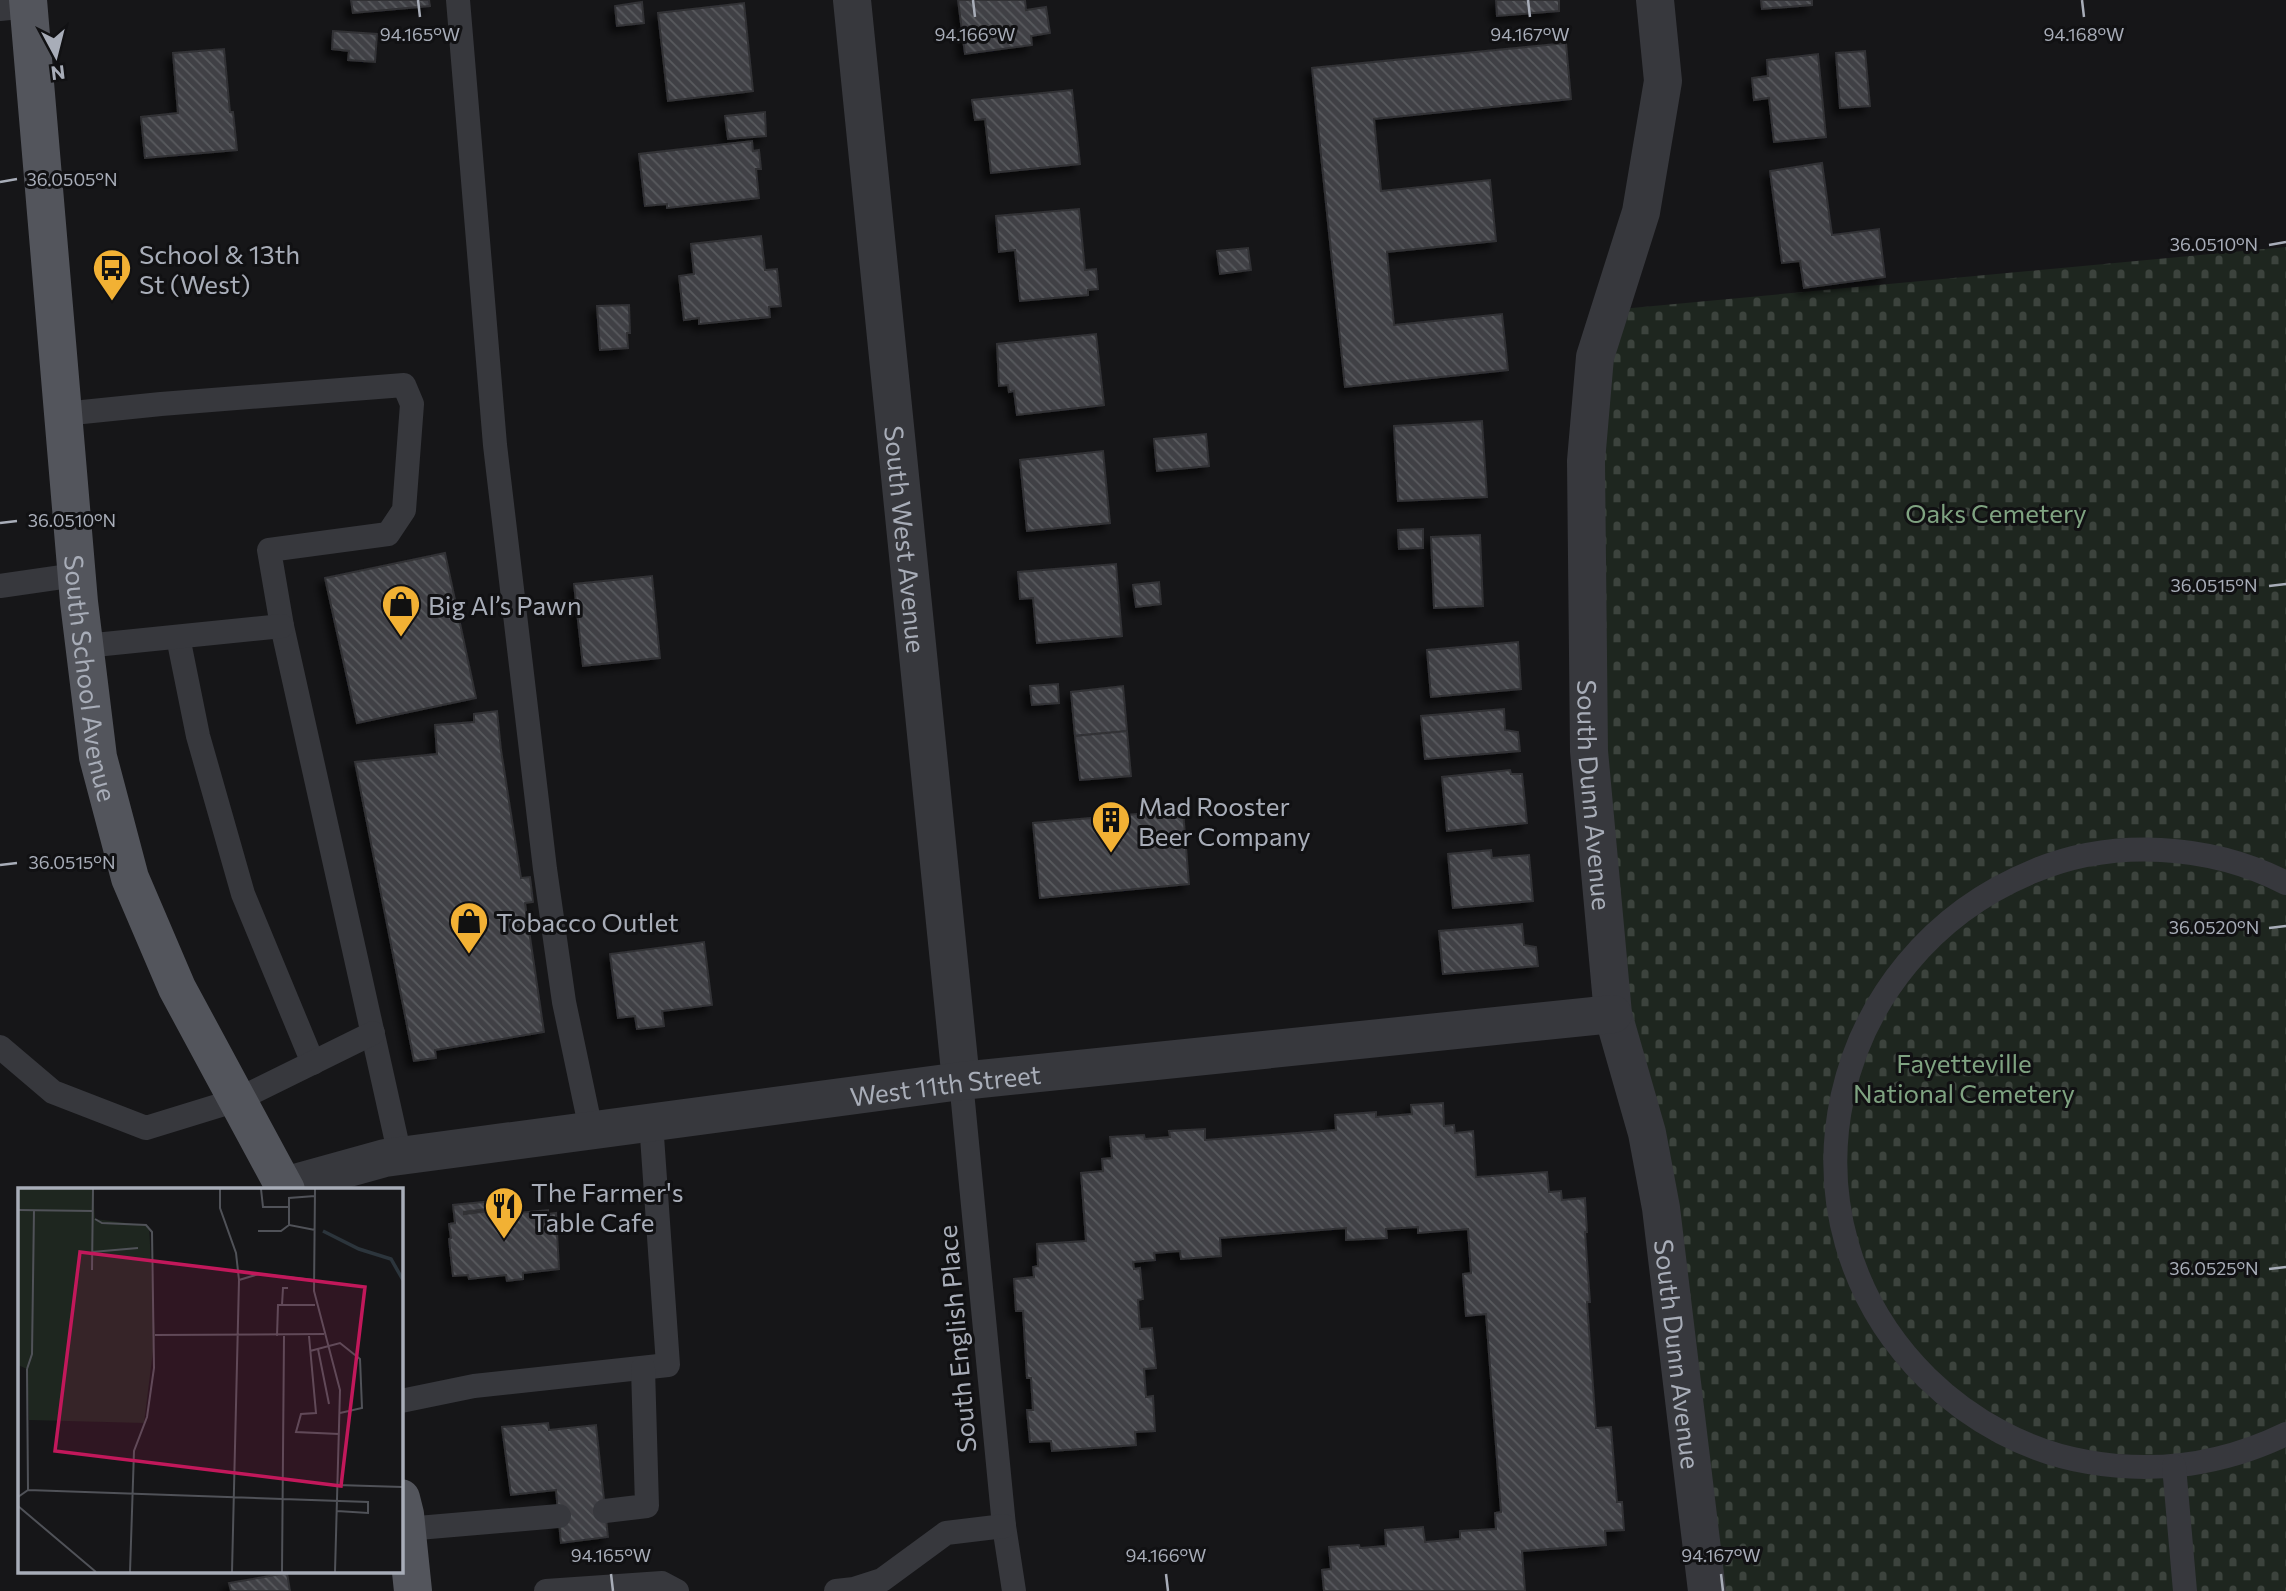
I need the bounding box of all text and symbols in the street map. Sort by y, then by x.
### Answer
north arrow [21,21,91,91]
text: 94.165°W [380,23,460,45]
text: 94.166°W [935,23,1015,45]
text: 94.167°W [1490,23,1570,45]
text: 94.168°W [2044,23,2124,45]
text: N [50,61,67,86]
text: 36.0505°N [26,168,118,190]
text: 36.0510°N [2170,233,2258,255]
place label: School & 13th St (West) [139,238,300,299]
bus stop icon: School & 13th St (West) [91,247,133,302]
street label: South West Avenue [879,424,933,654]
park label: Oaks Cemetery [1905,497,2087,528]
text: 36.0510°N [28,509,116,531]
street label: South School Avenue [60,554,124,804]
text: 36.0515°N [2171,574,2258,596]
shop icon: Big Al’s Pawn [380,583,422,638]
place label: Big Al’s Pawn [428,589,582,620]
street label: South Dunn Avenue [1573,680,1619,912]
place label: Mad Rooster Beer Company [1138,790,1311,851]
building icon: Mad Rooster Beer Company [1090,799,1132,854]
text: 36.0515°N [29,851,116,873]
shop icon: Tobacco Outlet [448,900,490,955]
place label: Tobacco Outlet [496,906,679,937]
text: 36.0520°N [2169,916,2259,938]
park label: Fayetteville National Cemetery [1853,1047,2075,1108]
street label: West 11th Street [848,1057,1042,1111]
place label: The Farmer's Table Cafe [531,1176,684,1237]
restaurant icon: The Farmer's Table Cafe [483,1185,525,1240]
inset map [18,1188,402,1574]
street label: South English Place [931,1224,981,1454]
street label: South Dunn Avenue [1649,1237,1708,1471]
text: 36.0525°N [2169,1257,2259,1279]
text: 94.165°W [571,1544,651,1566]
text: 94.166°W [1126,1544,1206,1566]
text: 94.167°W [1681,1544,1761,1566]

